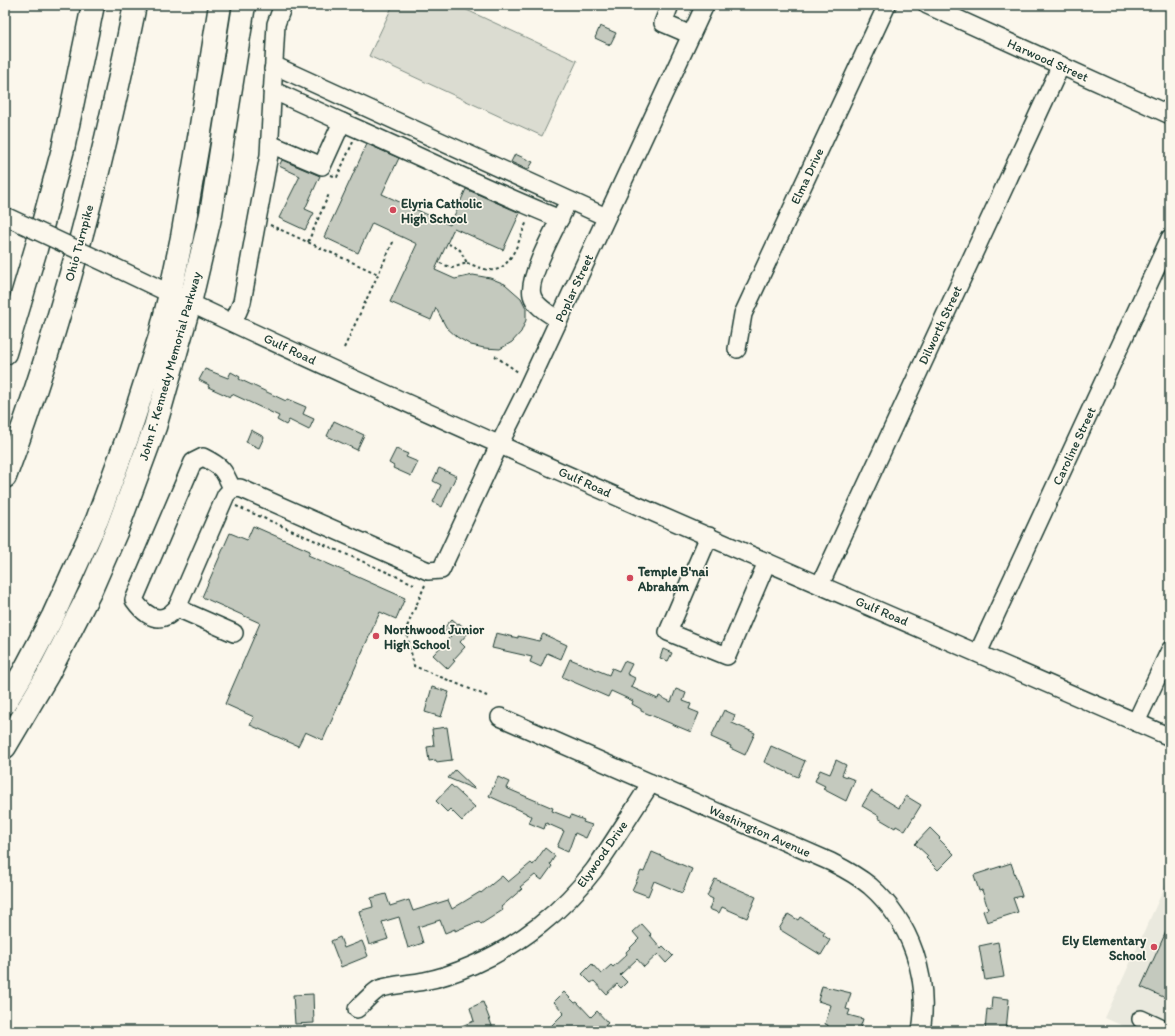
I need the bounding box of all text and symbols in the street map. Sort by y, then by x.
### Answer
street label: Harwood Street [1005,35,1091,85]
street label: Elma Drive [787,145,827,207]
place label: Elyria Catholic High School [401,196,482,227]
street label: Ohio Turnpike [62,203,96,283]
marker: Elyria Catholic High School [388,205,398,215]
street label: Poplar Street [552,252,596,324]
street label: John F. Kennedy Memorial Parkway [136,270,204,462]
street label: Dilworth Street [915,283,965,367]
street label: Gulf Road [261,330,319,368]
street label: Caroline Street [1049,404,1099,488]
street label: Gulf Road [556,464,614,500]
place label: Temple B'nai Abraham [637,564,709,594]
marker: Temple B'nai Abraham [625,573,635,583]
street label: Gulf Road [853,593,911,629]
place label: Northwood Junior High School [384,622,485,653]
marker: Northwood Junior High School [371,631,381,641]
street label: Washington Avenue [707,802,813,860]
street label: Elywood Drive [573,818,631,890]
place label: Ely Elementary School [1062,933,1147,963]
marker: Ely Elementary School [1149,942,1159,952]

